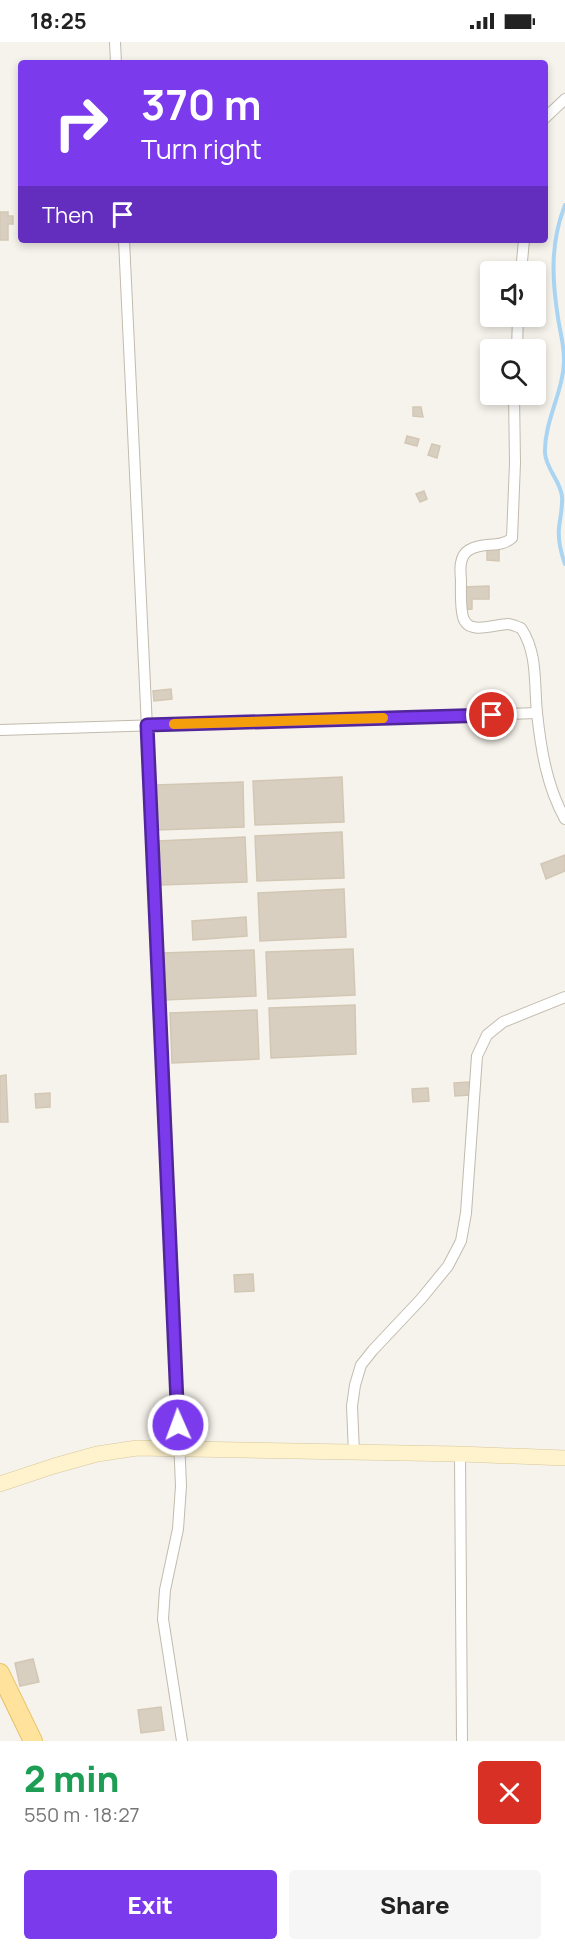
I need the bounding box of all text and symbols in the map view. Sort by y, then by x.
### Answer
text: 18:25 [30,6,87,36]
text: 370 m [141,75,262,133]
icon: right [42,84,120,162]
text: Turn right [141,130,262,167]
icon: arrive [106,198,139,231]
text: Then [42,200,94,230]
map controls [480,261,546,405]
button: sound [480,261,546,327]
button: search [480,339,546,405]
pin [466,689,517,740]
icon: arrive [475,698,508,731]
position arrow [146,1393,210,1457]
text: 2 min [24,1754,119,1803]
button: close [478,1761,541,1824]
text: 550 m · 18:27 [24,1801,140,1828]
button: Exit [24,1870,277,1939]
button: Share [289,1870,541,1939]

